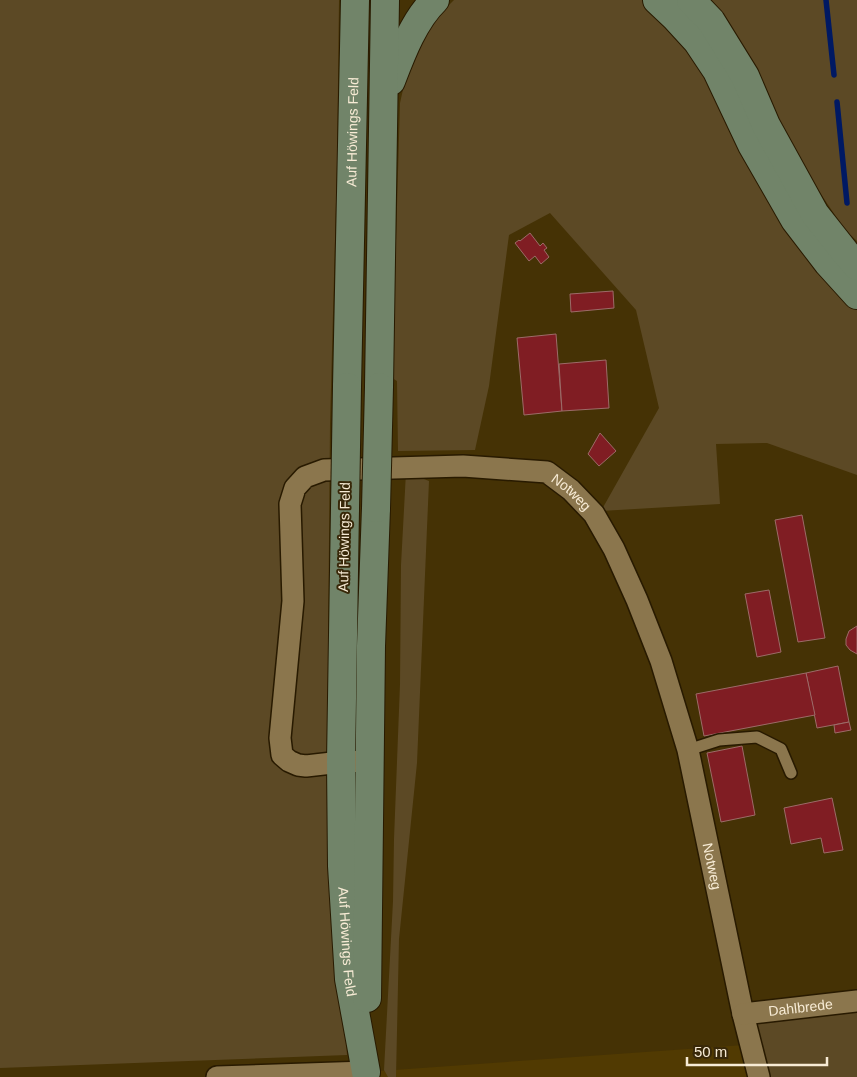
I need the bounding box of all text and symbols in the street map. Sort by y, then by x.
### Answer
street label: Auf Höwings Feld [343,77,361,187]
street label: Notweg [549,470,594,514]
street label: Auf Höwings Feld [335,482,353,592]
street label: Notweg [700,841,725,891]
street label: Auf Höwings Feld [335,886,360,998]
street label: Dahlbrede [768,996,834,1019]
scale bar [687,1034,827,1066]
text: 50 m [694,1043,727,1060]

